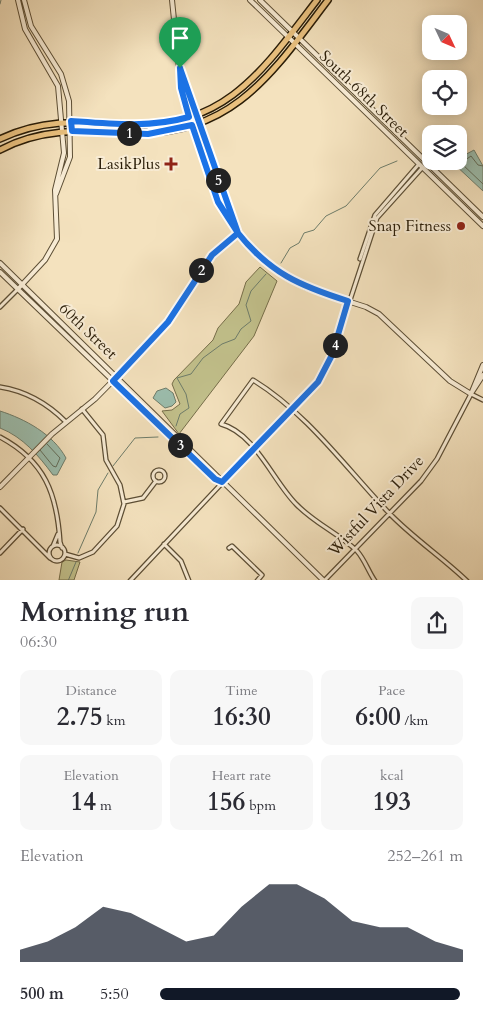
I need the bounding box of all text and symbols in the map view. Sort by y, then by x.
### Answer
north arrow [422,15,468,60]
map controls [422,15,467,170]
pin [159,17,201,68]
icon: arrive [166,24,194,52]
street label: South 68th Street [314,46,414,142]
button: locate [422,70,467,115]
pin: 1 [116,120,142,146]
text: 1 [126,124,133,143]
button: layers [422,125,467,170]
place label: LasikPlus [97,153,160,175]
marker: LasikPlus [164,157,178,171]
pin: 5 [206,168,230,192]
text: 5 [215,171,222,190]
place label: Snap Fitness [368,215,451,237]
marker: Snap Fitness [455,220,467,232]
pin: 2 [188,258,214,282]
text: 2 [198,261,205,280]
street label: 60th Street [54,298,122,364]
pin: 4 [322,332,348,358]
text: 4 [332,336,339,355]
pin: 3 [168,432,192,458]
text: 3 [177,436,184,455]
street label: Wistful Vista Drive [323,451,429,562]
text: Morning run [20,593,189,631]
button: share [411,597,463,649]
text: 06:30 [20,631,57,653]
text: Distance [66,681,117,700]
text: Time [225,681,258,700]
text: Pace [378,681,405,700]
text: 2.75 [57,700,102,734]
text: 16:30 [212,700,271,734]
text: 6:00 [355,700,401,734]
text: km [102,711,126,730]
text: /km [401,711,428,730]
text: Elevation [63,766,119,785]
text: Heart rate [212,766,271,785]
text: kcal [380,766,404,785]
text: 14 [71,785,96,819]
text: 156 [207,785,245,819]
text: 193 [373,785,411,819]
text: m [96,796,112,815]
text: bpm [245,796,276,815]
text: Elevation [20,845,84,867]
text: 252–261 m [387,845,463,867]
text: 500 m [20,983,64,1005]
text: 5:50 [100,983,129,1005]

